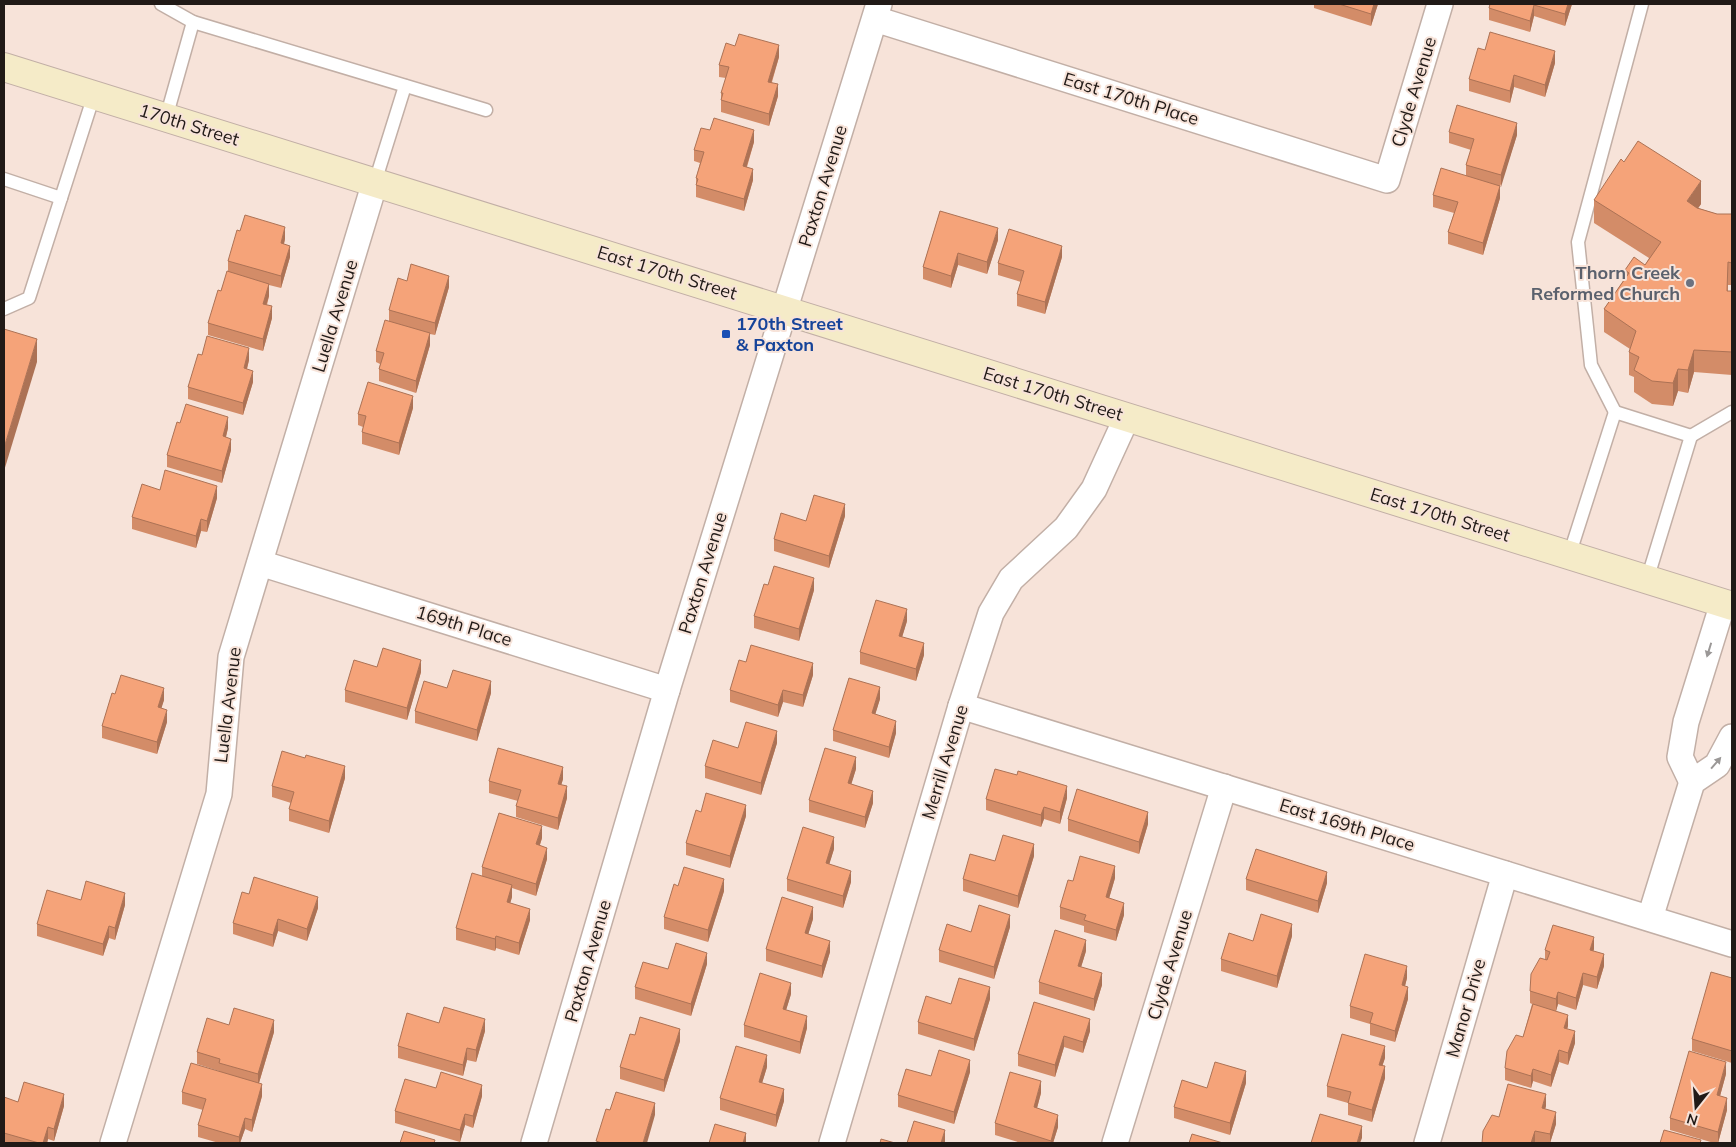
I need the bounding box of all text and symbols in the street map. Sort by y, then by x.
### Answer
street label: Clyde Avenue [1386,34,1441,150]
street label: East 170th Place [1061,67,1202,130]
street label: 170th Street [136,98,242,151]
street label: Paxton Avenue [793,122,852,250]
street label: East 170th Street [595,240,740,305]
street label: Luella Avenue [306,257,363,375]
place label: Thorn Creek Reformed Church [1531,261,1681,305]
marker: Thorn Creek Reformed Church [1684,277,1696,289]
place label: 170th Street & Paxton [736,312,843,356]
marker: 170th Street & Paxton [720,328,732,340]
street label: East 170th Street [981,361,1126,426]
street label: East 170th Street [1368,482,1513,547]
street label: Paxton Avenue [673,509,732,637]
street label: 169th Place [413,600,515,651]
one-way arrow [1705,643,1713,658]
street label: Luella Avenue [209,646,246,764]
street label: Merrill Avenue [916,702,973,822]
one-way arrow [1710,757,1722,769]
street label: East 169th Place [1277,793,1418,856]
street label: Paxton Avenue [559,897,616,1025]
street label: Clyde Avenue [1142,907,1197,1023]
street label: Manor Drive [1440,956,1491,1060]
north arrow [1671,1082,1721,1132]
text: N [1685,1109,1700,1130]

